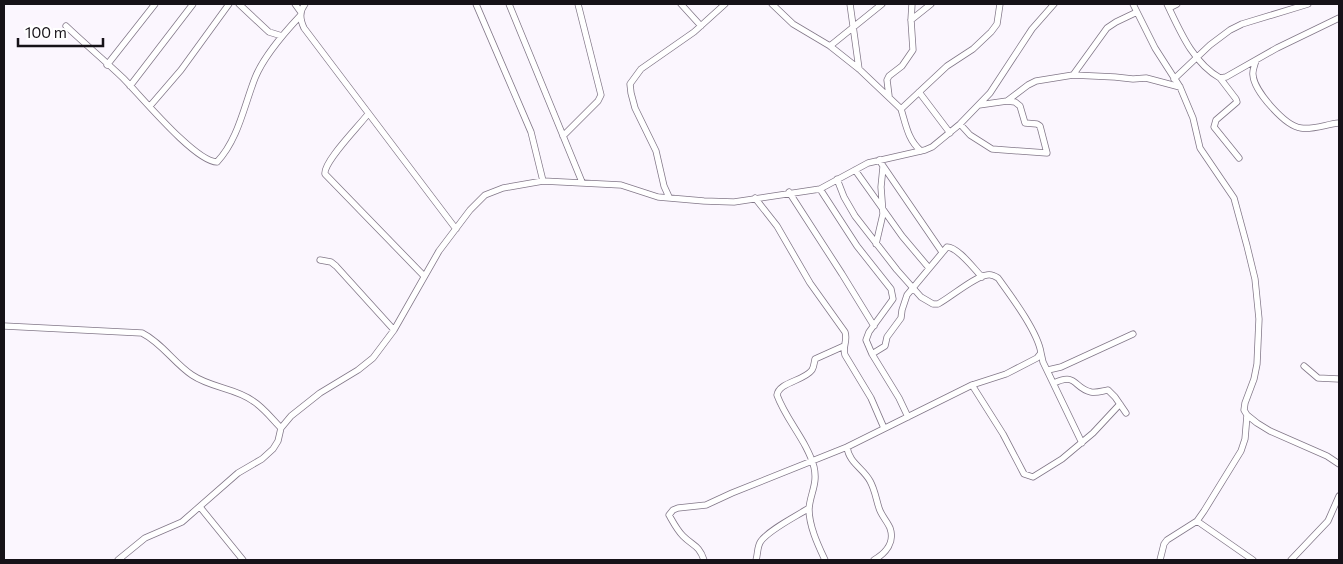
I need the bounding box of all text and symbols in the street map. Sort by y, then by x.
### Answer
scale bar [18,15,102,47]
text: 100 m [25,23,67,41]

